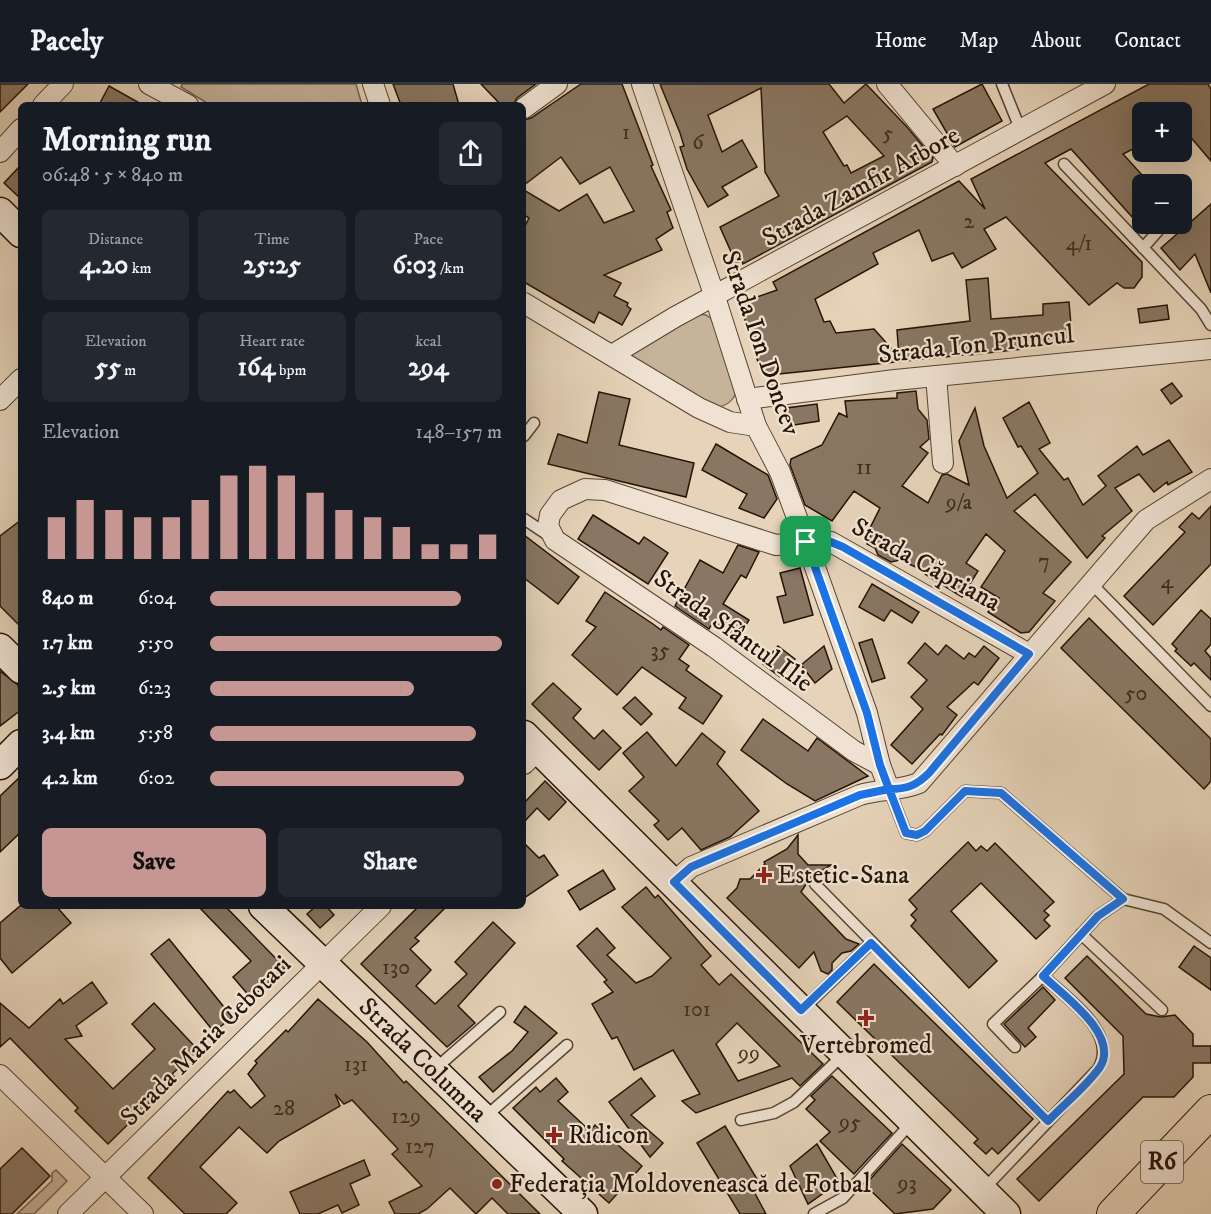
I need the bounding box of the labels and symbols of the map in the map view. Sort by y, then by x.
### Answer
house number: 1 [622,119,630,146]
street label: Strada Zamfir Arbore [756,119,966,255]
house number: 5 [883,120,894,147]
house number: 6 [692,129,705,156]
house number: 2 [964,208,975,235]
house number: 4/1 [1066,230,1092,257]
street label: Strada Ion Doncev [713,246,807,440]
street label: Strada Ion Pruncul [876,318,1076,372]
house number: 11 [856,454,872,481]
house number: 9/a [945,489,973,516]
street label: Strada Căpriana [846,510,1006,620]
pin [780,516,831,567]
house number: 7 [1038,548,1050,575]
street label: Strada Sfântul Ilie [647,562,819,700]
house number: 4 [1161,568,1175,595]
house number: 35 [650,637,670,664]
house number: 50 [1125,680,1147,707]
place label: Estetic-Sana [777,859,909,892]
marker: Estetic-Sana [755,866,773,884]
street label: Strada Maria Cebotari [113,948,299,1134]
house number: 130 [382,954,410,981]
street label: Strada Columna [351,990,494,1130]
house number: 101 [683,996,711,1023]
marker: Vertebromed [857,1009,875,1027]
place label: Vertebromed [799,1029,932,1062]
house number: 99 [737,1040,760,1067]
house number: 131 [344,1051,368,1078]
house number: 28 [273,1095,295,1122]
house number: 129 [391,1103,421,1130]
house number: 95 [838,1109,861,1136]
place label: Ridicon [568,1119,650,1152]
marker: Ridicon [545,1126,563,1144]
house number: 127 [405,1133,435,1160]
road number: R6 [1141,1141,1183,1183]
place label: Federația Moldovenească de Fotbal [509,1168,871,1201]
house number: 93 [896,1170,917,1197]
marker: Federația Moldovenească de Fotbal [490,1177,504,1191]

